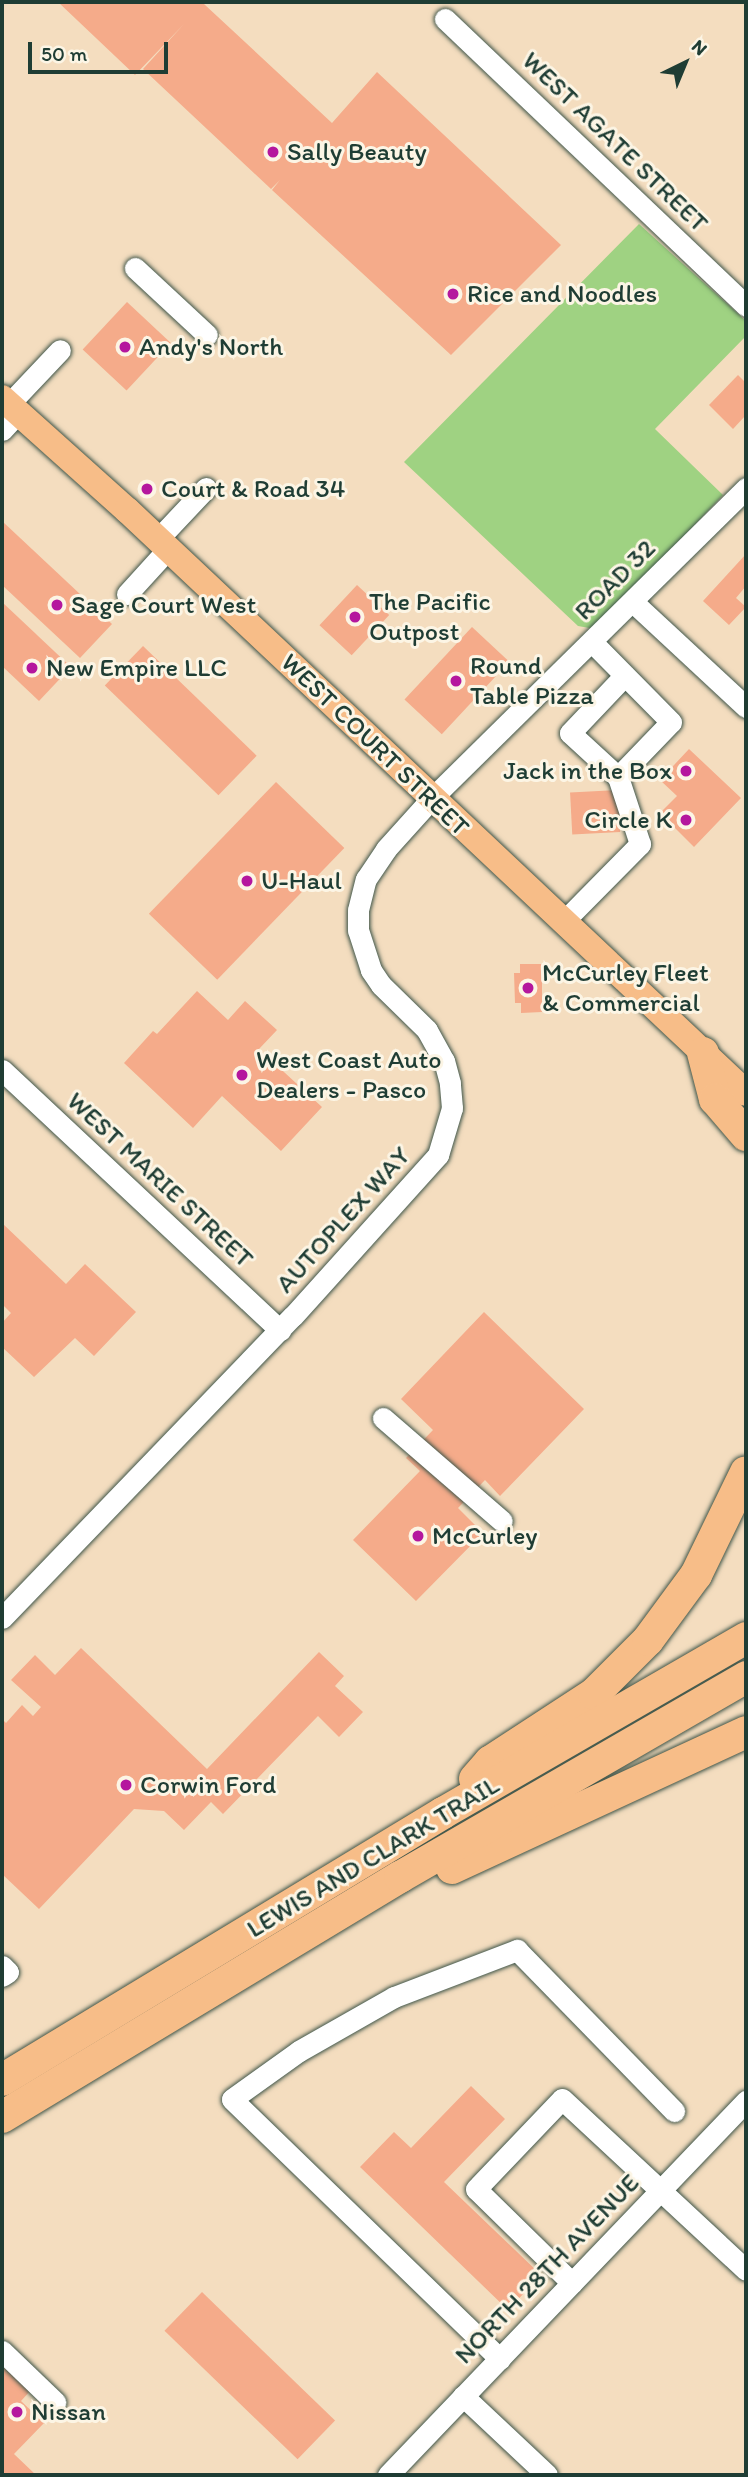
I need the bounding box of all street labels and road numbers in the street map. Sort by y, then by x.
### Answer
street label: WEST AGATE STREET [516,45,714,239]
street label: ROAD 32 [568,533,662,627]
street label: WEST COURT STREET [274,647,476,843]
street label: WEST MARIE STREET [61,1087,259,1273]
street label: AUTOPLEX WAY [269,1141,417,1299]
street label: LEWIS AND CLARK TRAIL [243,1770,503,1944]
street label: NORTH 28TH AVENUE [448,2168,646,2370]

